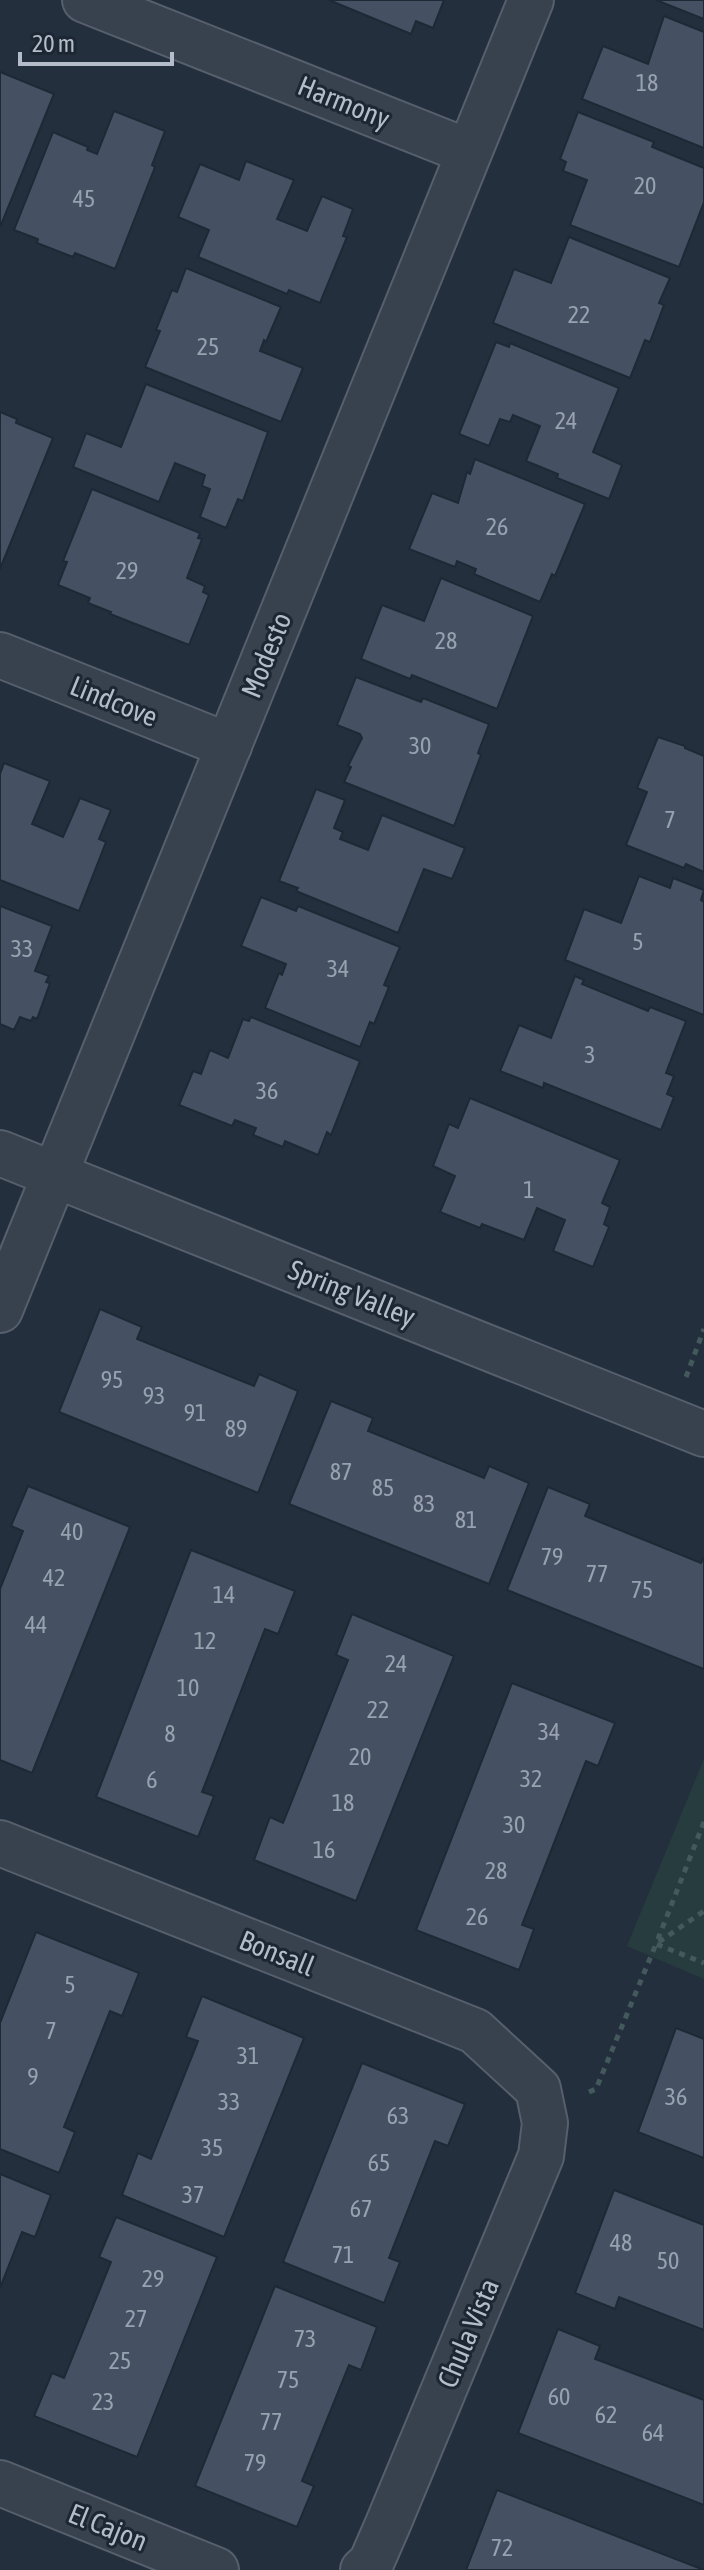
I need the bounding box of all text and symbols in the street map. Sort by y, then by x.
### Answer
scale bar [20,16,172,66]
text: 20 m [32,30,75,57]
street label: Harmony [294,69,394,135]
house number: 18 [636,69,658,96]
house number: 20 [634,172,656,199]
house number: 45 [73,185,95,212]
house number: 22 [568,301,590,328]
house number: 25 [197,333,219,360]
house number: 24 [555,407,577,434]
house number: 26 [486,513,508,540]
house number: 29 [116,557,138,584]
street label: Modesto [235,608,297,702]
house number: 28 [435,627,457,654]
street label: Lindcove [66,669,162,733]
house number: 30 [409,732,431,759]
house number: 7 [664,806,676,833]
house number: 5 [632,928,644,955]
house number: 33 [11,935,33,962]
house number: 34 [327,955,349,982]
house number: 3 [584,1041,596,1068]
house number: 36 [256,1077,278,1104]
house number: 1 [523,1176,535,1203]
street label: Spring Valley [284,1253,420,1333]
house number: 95 [101,1366,123,1393]
house number: 93 [143,1382,165,1409]
house number: 91 [184,1399,206,1426]
house number: 89 [225,1415,247,1442]
house number: 87 [330,1458,352,1485]
house number: 85 [372,1474,394,1501]
house number: 83 [413,1490,435,1517]
house number: 81 [455,1506,477,1533]
house number: 40 [61,1518,83,1545]
house number: 79 [541,1543,563,1570]
house number: 77 [586,1560,608,1587]
house number: 42 [43,1564,65,1591]
house number: 75 [631,1576,653,1603]
house number: 14 [213,1581,235,1608]
house number: 44 [25,1611,47,1638]
house number: 12 [194,1627,216,1654]
house number: 24 [385,1650,407,1677]
house number: 10 [177,1674,199,1701]
house number: 22 [367,1696,389,1723]
house number: 34 [538,1718,560,1745]
house number: 8 [164,1720,176,1747]
house number: 20 [349,1743,371,1770]
house number: 32 [520,1765,542,1792]
house number: 6 [146,1766,158,1793]
house number: 18 [332,1789,354,1816]
house number: 30 [503,1811,525,1838]
house number: 16 [313,1836,335,1863]
house number: 28 [485,1857,507,1884]
house number: 26 [466,1903,488,1930]
street label: Bonsall [235,1924,320,1983]
house number: 5 [64,1971,76,1998]
house number: 7 [45,2017,57,2044]
house number: 31 [237,2042,259,2069]
house number: 9 [27,2063,39,2090]
house number: 36 [665,2083,687,2110]
house number: 33 [218,2088,240,2115]
house number: 63 [387,2102,409,2129]
house number: 35 [201,2134,223,2161]
house number: 65 [368,2149,390,2176]
house number: 37 [182,2181,204,2208]
house number: 67 [350,2195,372,2222]
house number: 48 [610,2229,632,2256]
house number: 71 [332,2241,354,2268]
house number: 50 [657,2247,679,2274]
house number: 29 [142,2265,164,2292]
street label: Chula Vista [431,2274,505,2392]
house number: 27 [125,2305,147,2332]
house number: 73 [294,2325,316,2352]
house number: 25 [109,2347,131,2374]
house number: 75 [277,2366,299,2393]
house number: 60 [548,2383,570,2410]
house number: 23 [92,2388,114,2415]
house number: 62 [595,2401,617,2428]
house number: 77 [260,2408,282,2435]
house number: 64 [642,2419,664,2446]
house number: 79 [244,2449,266,2476]
street label: El Cajon [64,2497,152,2557]
house number: 72 [491,2534,513,2561]

